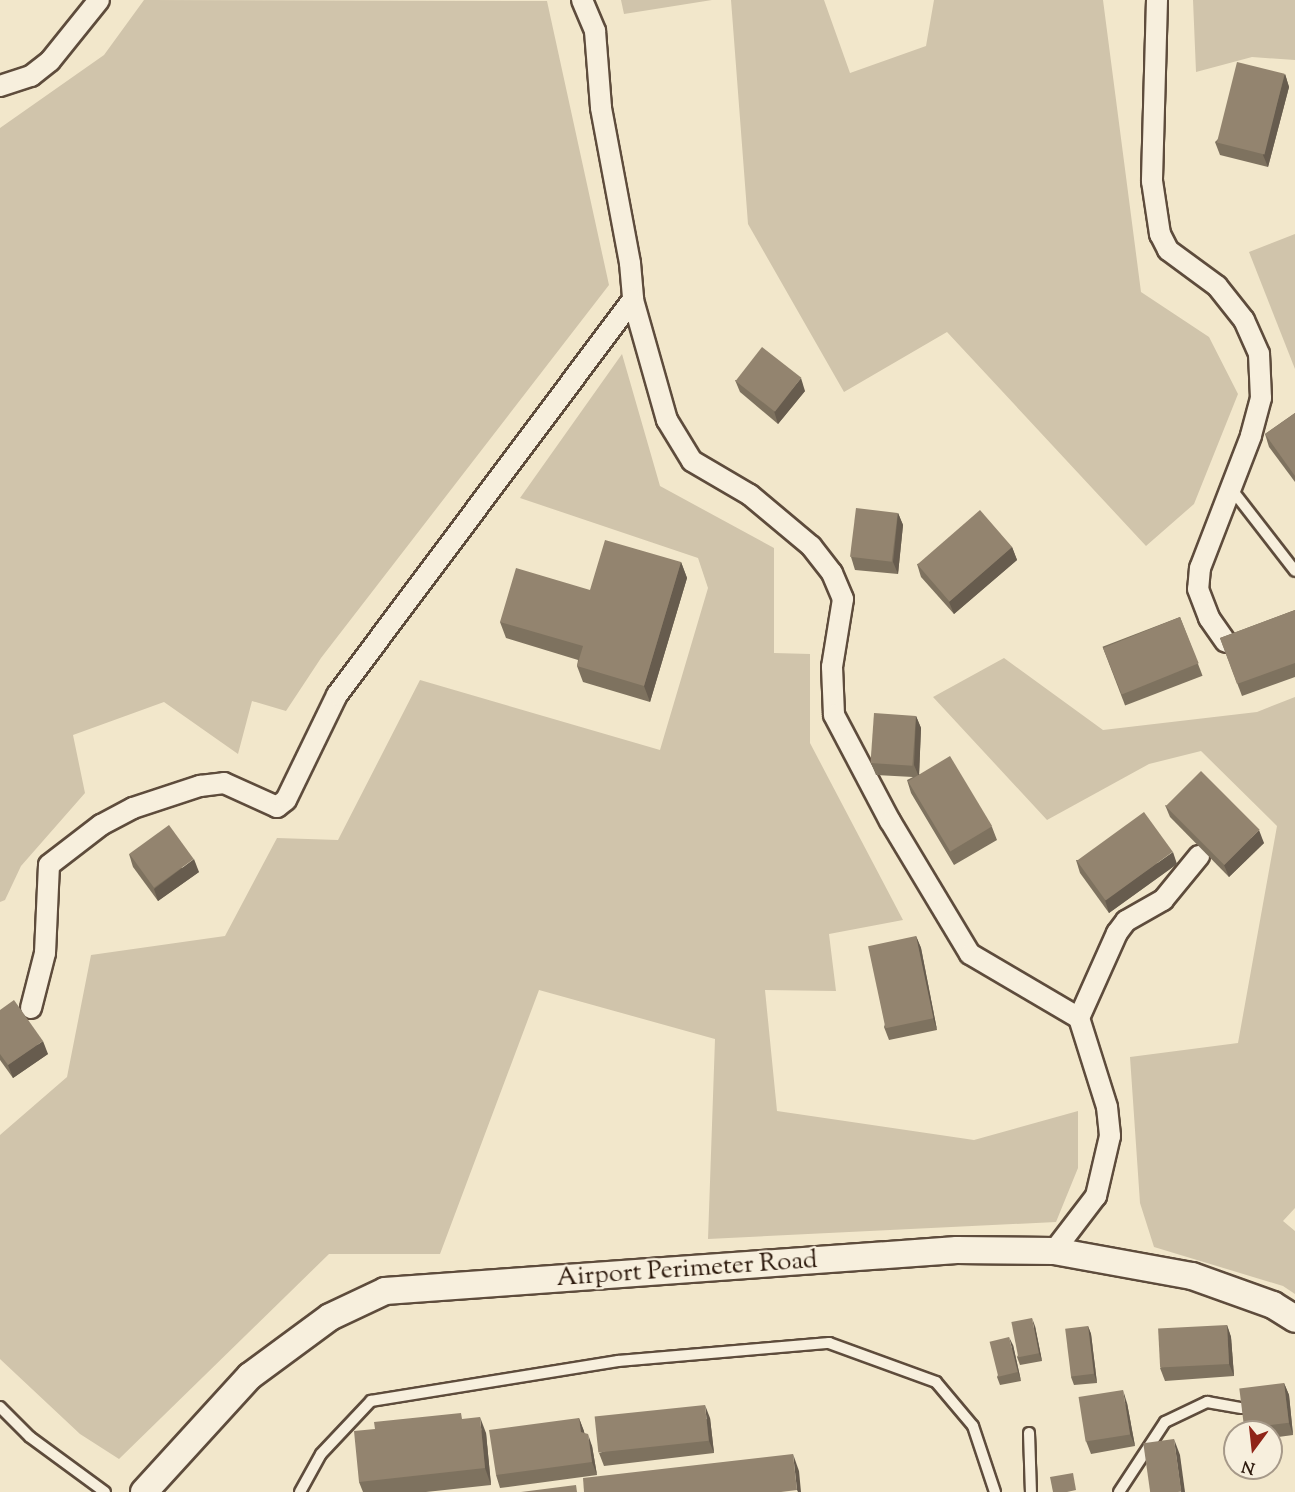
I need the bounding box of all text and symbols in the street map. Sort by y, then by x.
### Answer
street label: Airport Perimeter Road [555,1245,819,1295]
north arrow [1223,1420,1283,1480]
text: N [1240,1453,1258,1479]

